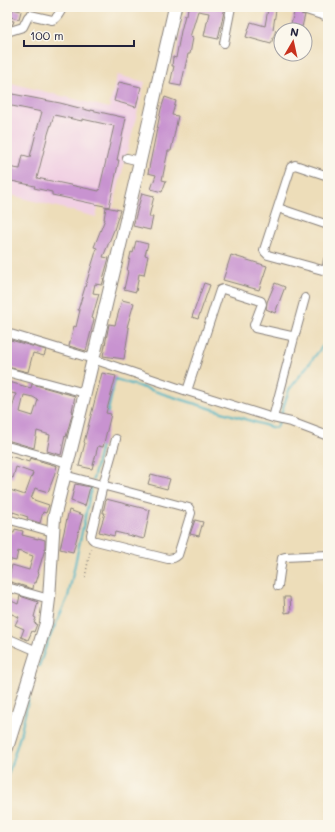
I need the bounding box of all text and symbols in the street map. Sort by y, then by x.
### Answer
scale bar [24,22,134,48]
north arrow [273,22,313,62]
text: N [289,24,300,40]
text: 100 m [30,27,64,43]

